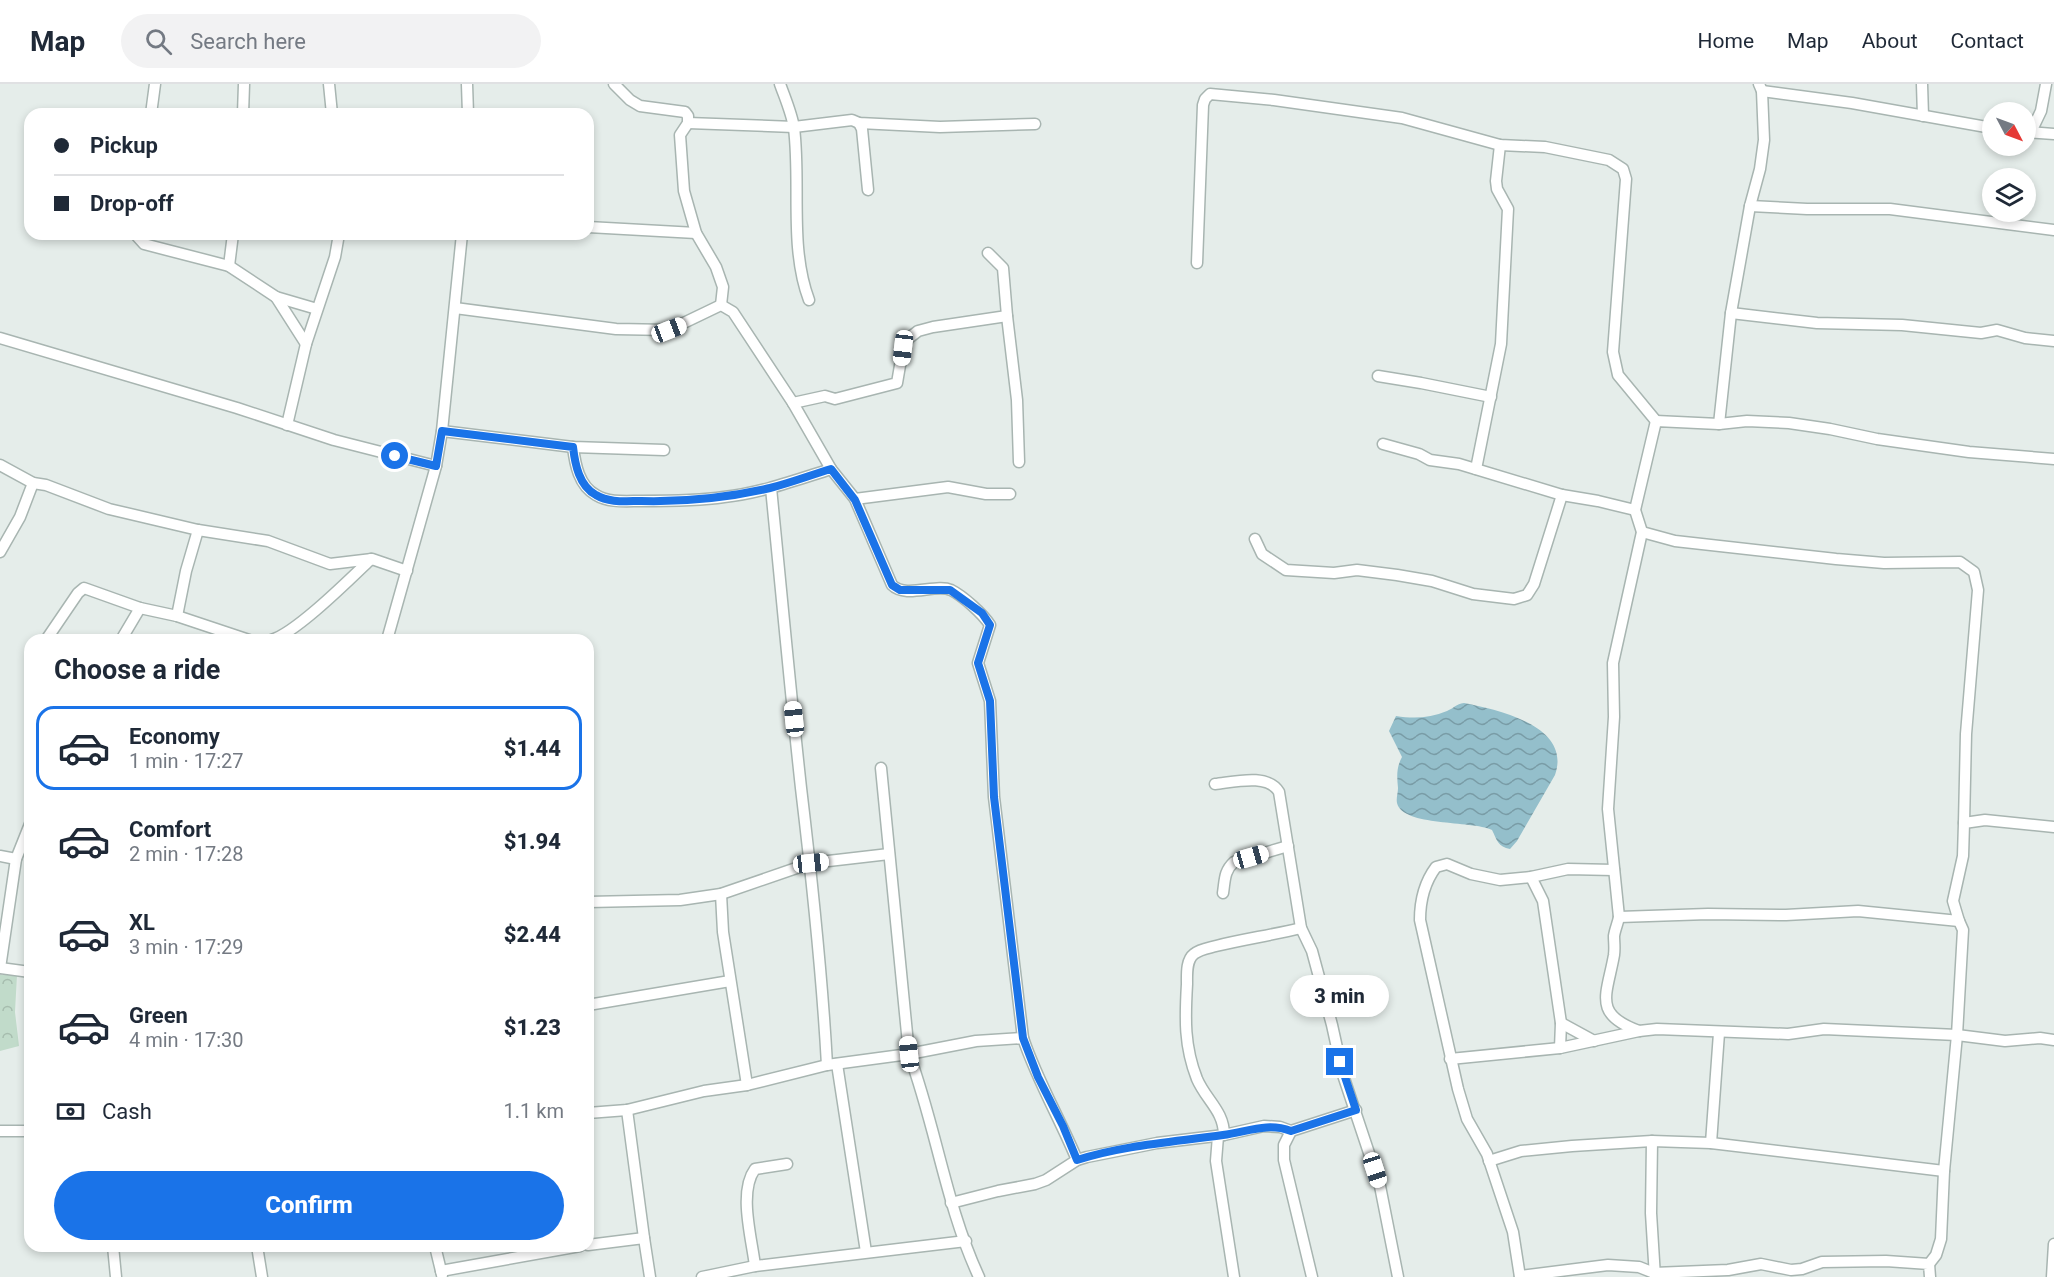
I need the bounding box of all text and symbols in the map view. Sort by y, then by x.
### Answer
search box [121,14,541,68]
text: Map [30,25,85,58]
icon: search [142,25,175,58]
text: Search here [190,29,306,54]
text: Home [1698,29,1754,53]
text: Map [1787,29,1829,53]
text: About [1862,29,1918,53]
text: Contact [1951,29,2024,53]
north arrow [1982,102,2036,156]
map controls [1982,102,2036,222]
text: Pickup [90,133,158,158]
button: layers [1982,168,2036,222]
text: Drop-off [90,191,174,216]
car [649,315,689,345]
car [892,329,914,367]
route start [381,442,408,469]
text: Choose a ride [54,654,220,686]
car [783,700,805,738]
icon: car [57,721,111,775]
text: Economy [129,724,220,749]
text: $1.44 [504,736,561,761]
text: 1 min · 17:27 [129,749,244,773]
icon: car [57,814,111,868]
text: Comfort [129,817,211,842]
text: $1.94 [504,829,561,854]
text: 2 min · 17:28 [129,842,244,866]
car [1231,843,1271,871]
car [792,852,830,874]
icon: car [57,907,111,961]
text: XL [129,910,155,935]
text: $2.44 [504,922,561,947]
text: 3 min · 17:29 [129,935,244,959]
callout: 3 min [1290,975,1390,1017]
text: 3 min [1314,984,1365,1008]
icon: car [57,1000,111,1054]
text: Green [129,1003,188,1028]
text: $1.23 [504,1015,561,1040]
text: 4 min · 17:30 [129,1028,244,1052]
car [898,1035,920,1073]
route end [1326,1048,1353,1075]
icon: cash [54,1095,87,1128]
text: Cash [102,1099,152,1124]
text: 1.1 km [504,1099,564,1123]
car [1361,1150,1389,1190]
button: Confirm [54,1171,564,1240]

